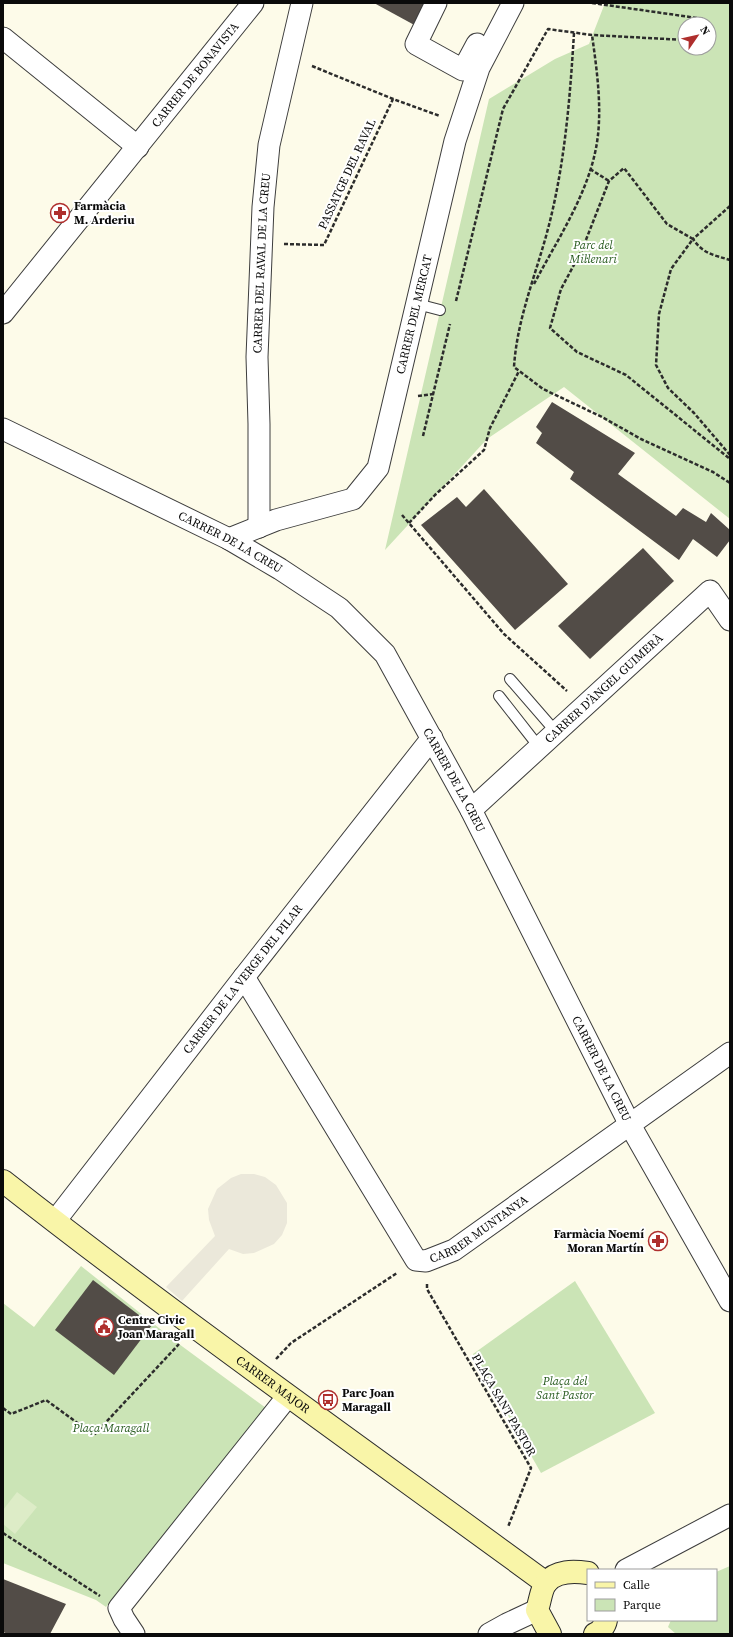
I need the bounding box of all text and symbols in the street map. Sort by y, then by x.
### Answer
north arrow [677,16,717,56]
street label: CARRER DE BONAVISTA [148,19,242,131]
text: N [696,23,713,38]
street label: PASSATGE DEL RAVAL [314,116,380,232]
street label: CARRER DEL RAVAL DE LA CREU [249,172,274,354]
place label: Farmàcia M. Arderiu [74,198,135,228]
pharmacy icon: Farmàcia M. Arderiu [49,202,71,224]
park label: Parc del Mil·lenari [568,237,617,267]
street label: CARRER DEL MERCAT [392,253,436,376]
street label: CARRER DE LA CREU [176,508,286,577]
street label: CARRER D'ÀNGEL GUIMERÀ [541,630,666,747]
street label: CARRER DE LA CREU [419,725,489,835]
street label: CARRER DE LA VERGE DEL PILAR [179,901,306,1057]
street label: CARRER DE LA CREU [568,1013,635,1124]
street label: CARRER MUNTANYA [427,1192,531,1267]
place label: Farmàcia Noemí Moran Martín [554,1226,645,1256]
pharmacy icon: Farmàcia Noemí Moran Martín [647,1230,669,1252]
place label: Centre Civic Joan Maragall [117,1312,194,1342]
public building icon: Centre Civic Joan Maragall [93,1316,115,1338]
street label: PLAÇA SANT PASTOR [468,1351,540,1459]
street label: CARRER MAJOR [233,1352,313,1417]
park label: Plaça del Sant Pastor [536,1373,595,1403]
place label: Parc Joan Maragall [342,1385,395,1415]
bus stop icon: Parc Joan Maragall [317,1389,339,1411]
park label: Plaça Maragall [72,1420,150,1436]
legend [587,1569,717,1621]
text: Calle [623,1577,650,1593]
text: Parque [623,1597,661,1613]

